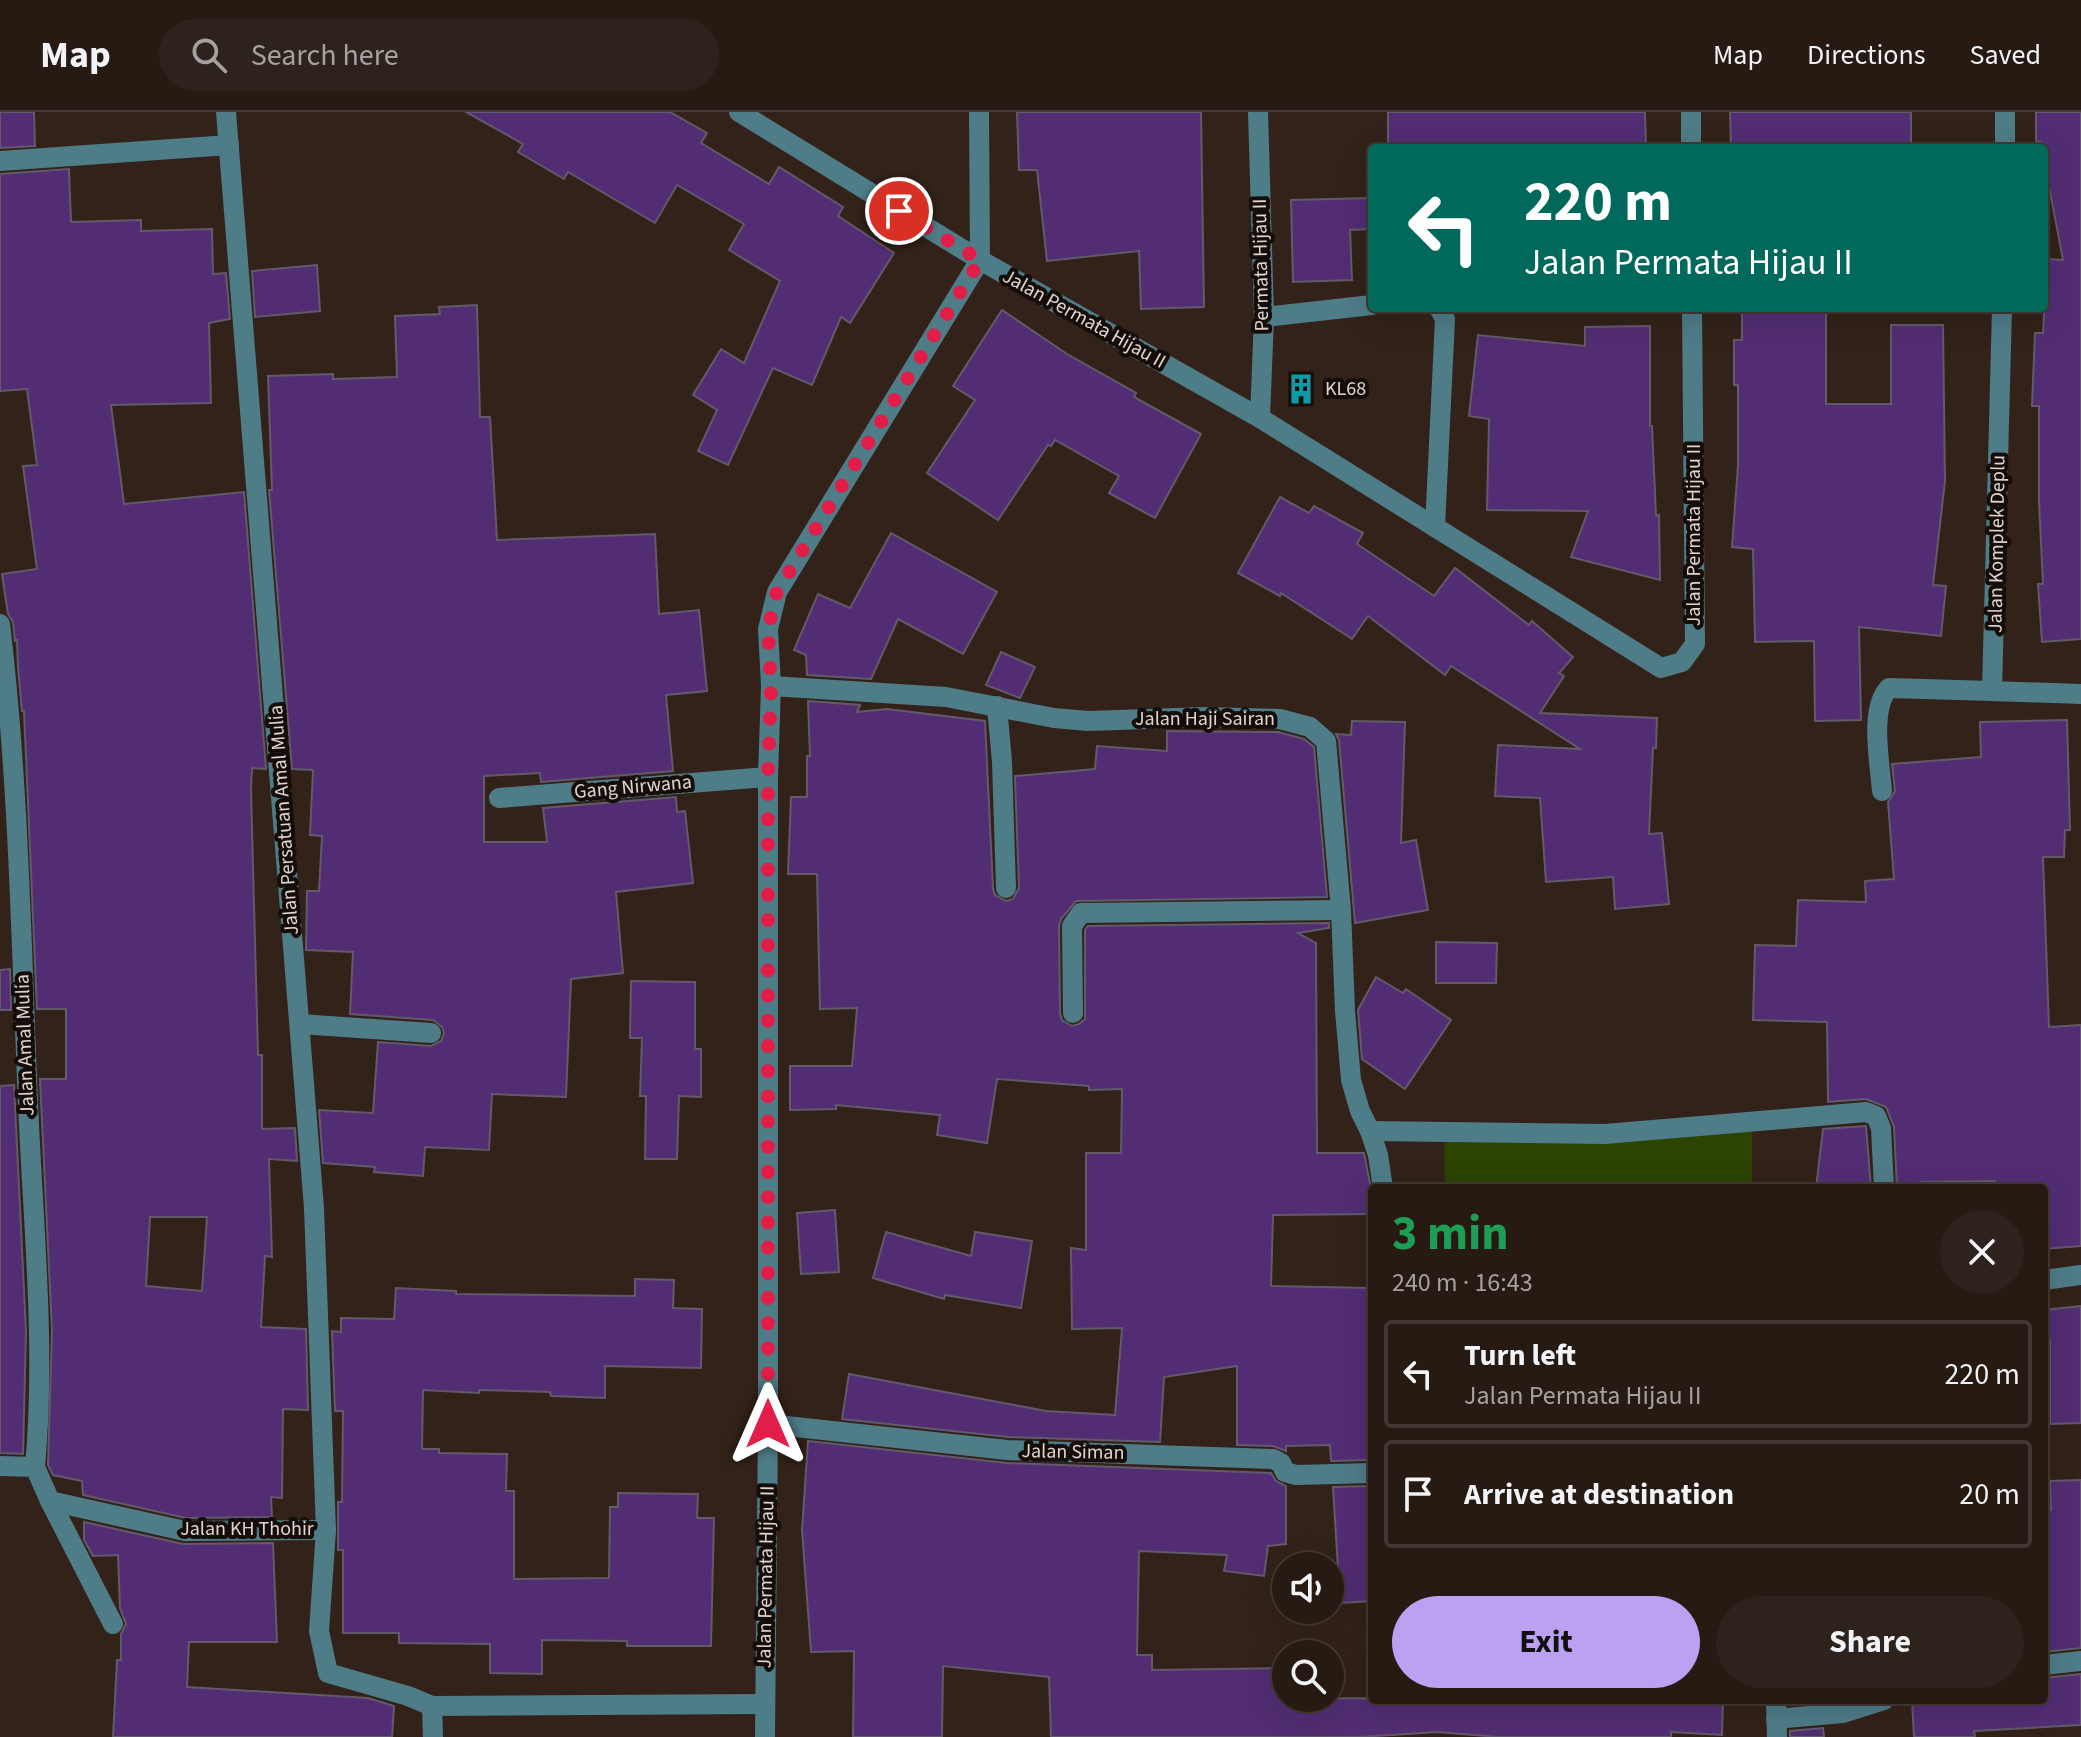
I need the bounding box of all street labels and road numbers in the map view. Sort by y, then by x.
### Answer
street label: Permata Hijau II [1246,198,1276,332]
street label: Jalan Permata Hijau II [997,262,1171,376]
street label: Jalan Permata Hijau II [1680,444,1708,626]
street label: Jalan Komplek Deplu [1981,455,2013,633]
street label: Jalan Persatuan Amal Mulia [262,704,306,936]
street label: Jalan Haji Sairan [1135,705,1275,733]
street label: Gang Nirwana [573,768,693,806]
street label: Jalan Amal Mulia [9,974,41,1116]
street label: Jalan Siman [1021,1437,1125,1467]
street label: Jalan Permata Hijau II [750,1485,782,1669]
street label: Jalan KH Thohir [180,1515,314,1543]

